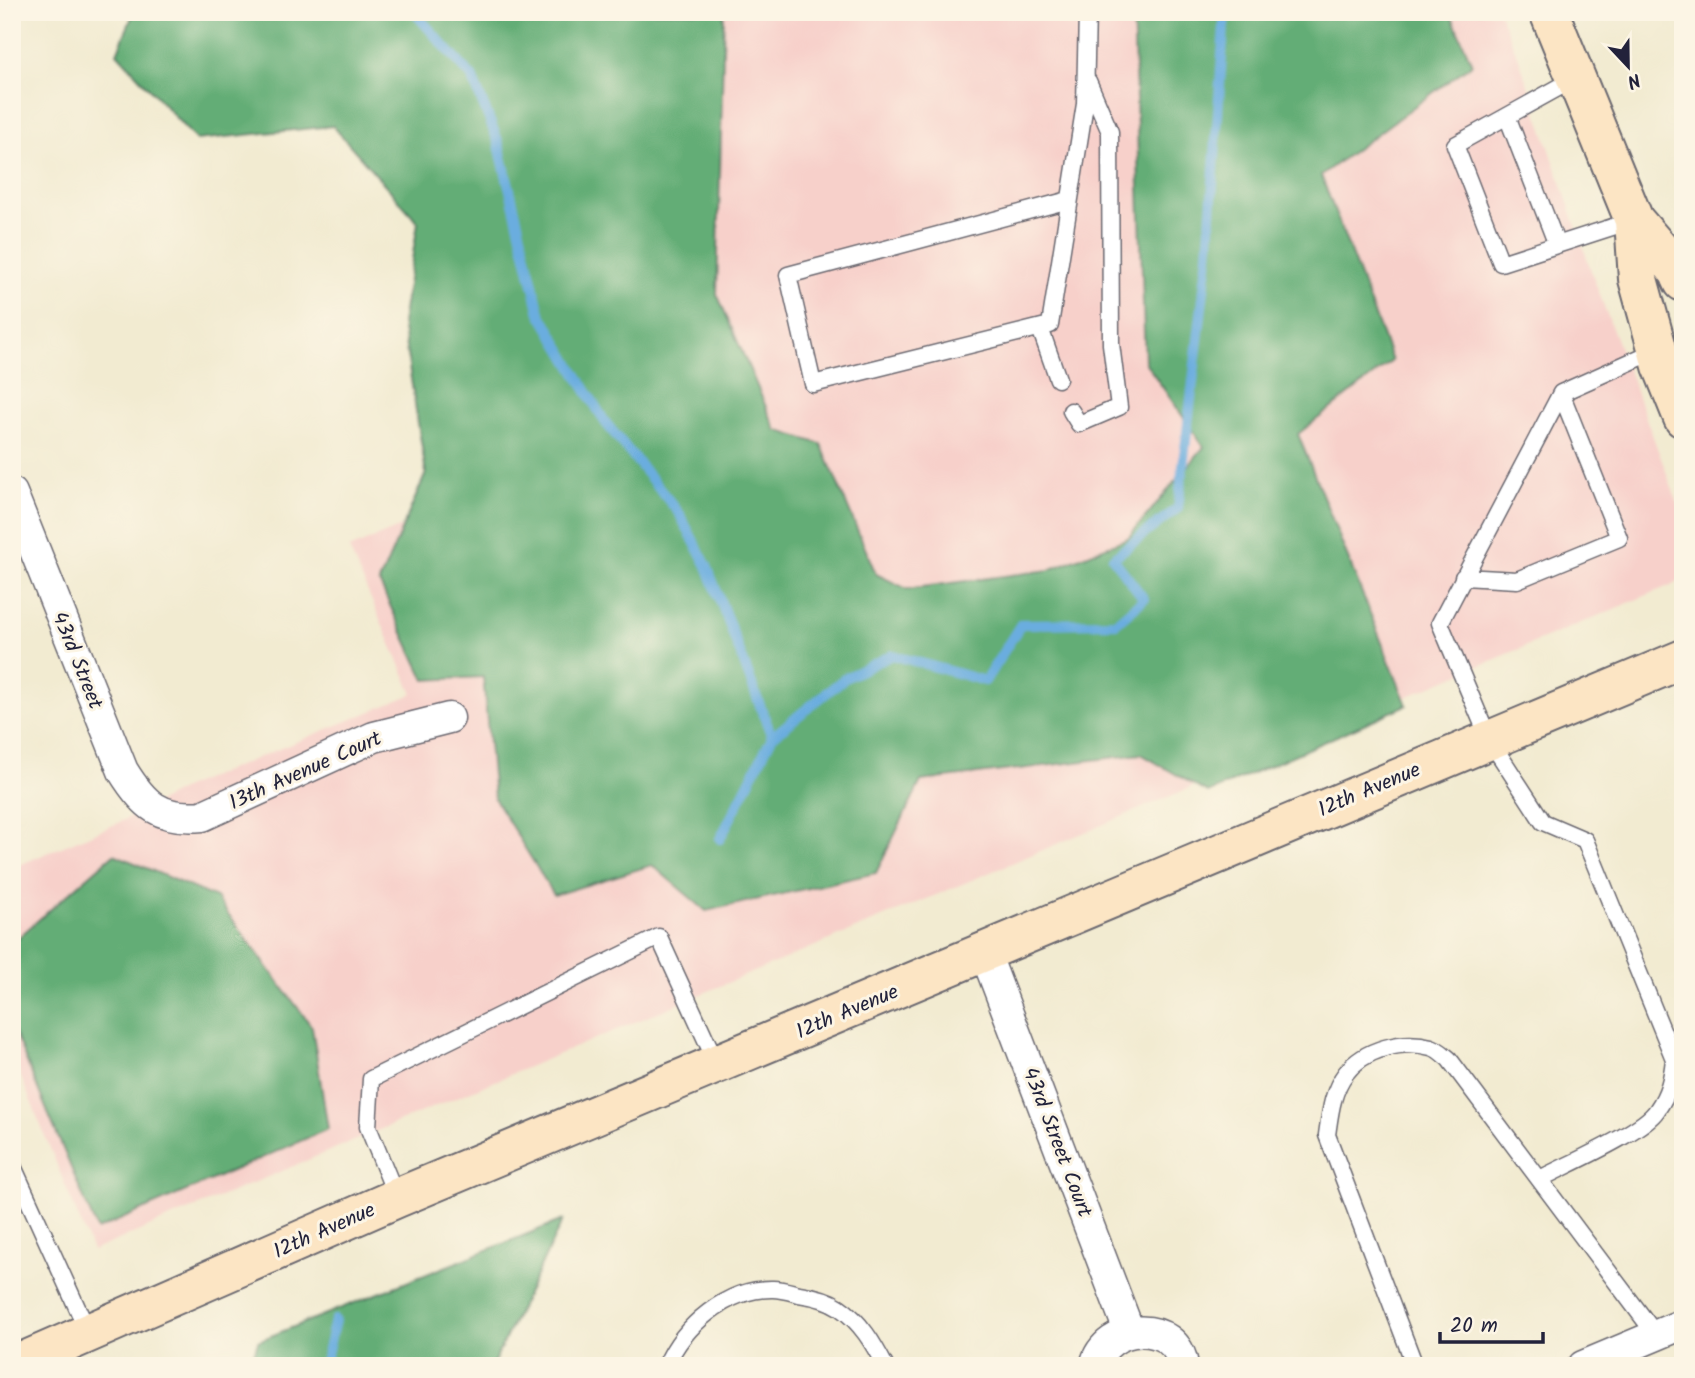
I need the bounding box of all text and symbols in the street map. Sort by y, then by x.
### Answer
north arrow [1594,32,1664,102]
text: N [1622,64,1645,96]
street label: 43rd Street [42,607,111,715]
street label: 13th Avenue Court [224,723,388,820]
street label: 12th Avenue [1313,754,1426,827]
street label: 12th Avenue [791,976,904,1049]
street label: 43rd Street Court [1013,1063,1101,1223]
street label: 12th Avenue [268,1194,381,1268]
scale bar [1440,1301,1543,1345]
text: 20 m [1450,1310,1498,1343]

